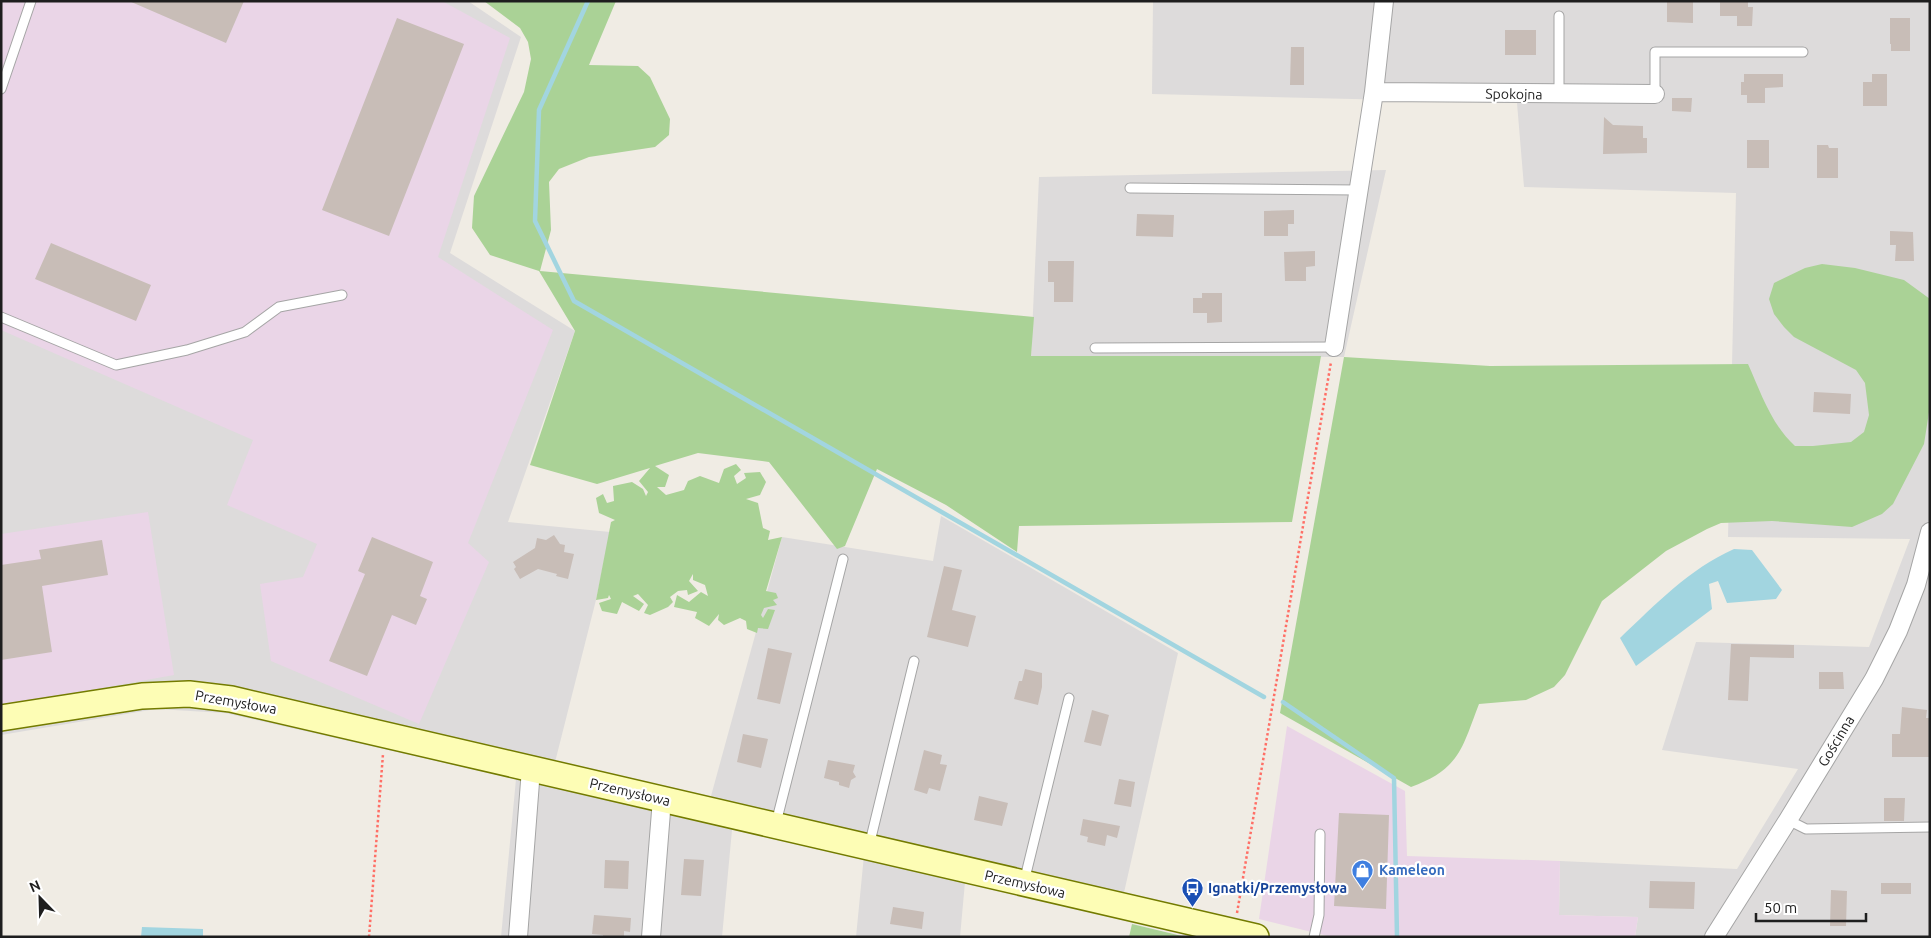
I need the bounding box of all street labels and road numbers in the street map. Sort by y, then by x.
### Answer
street label: Spokojna [1485,86,1543,102]
street label: Przemysłowa [194,687,278,717]
street label: Gościnna [1815,713,1857,769]
street label: Przemysłowa [588,775,672,809]
street label: Przemysłowa [983,867,1067,901]

